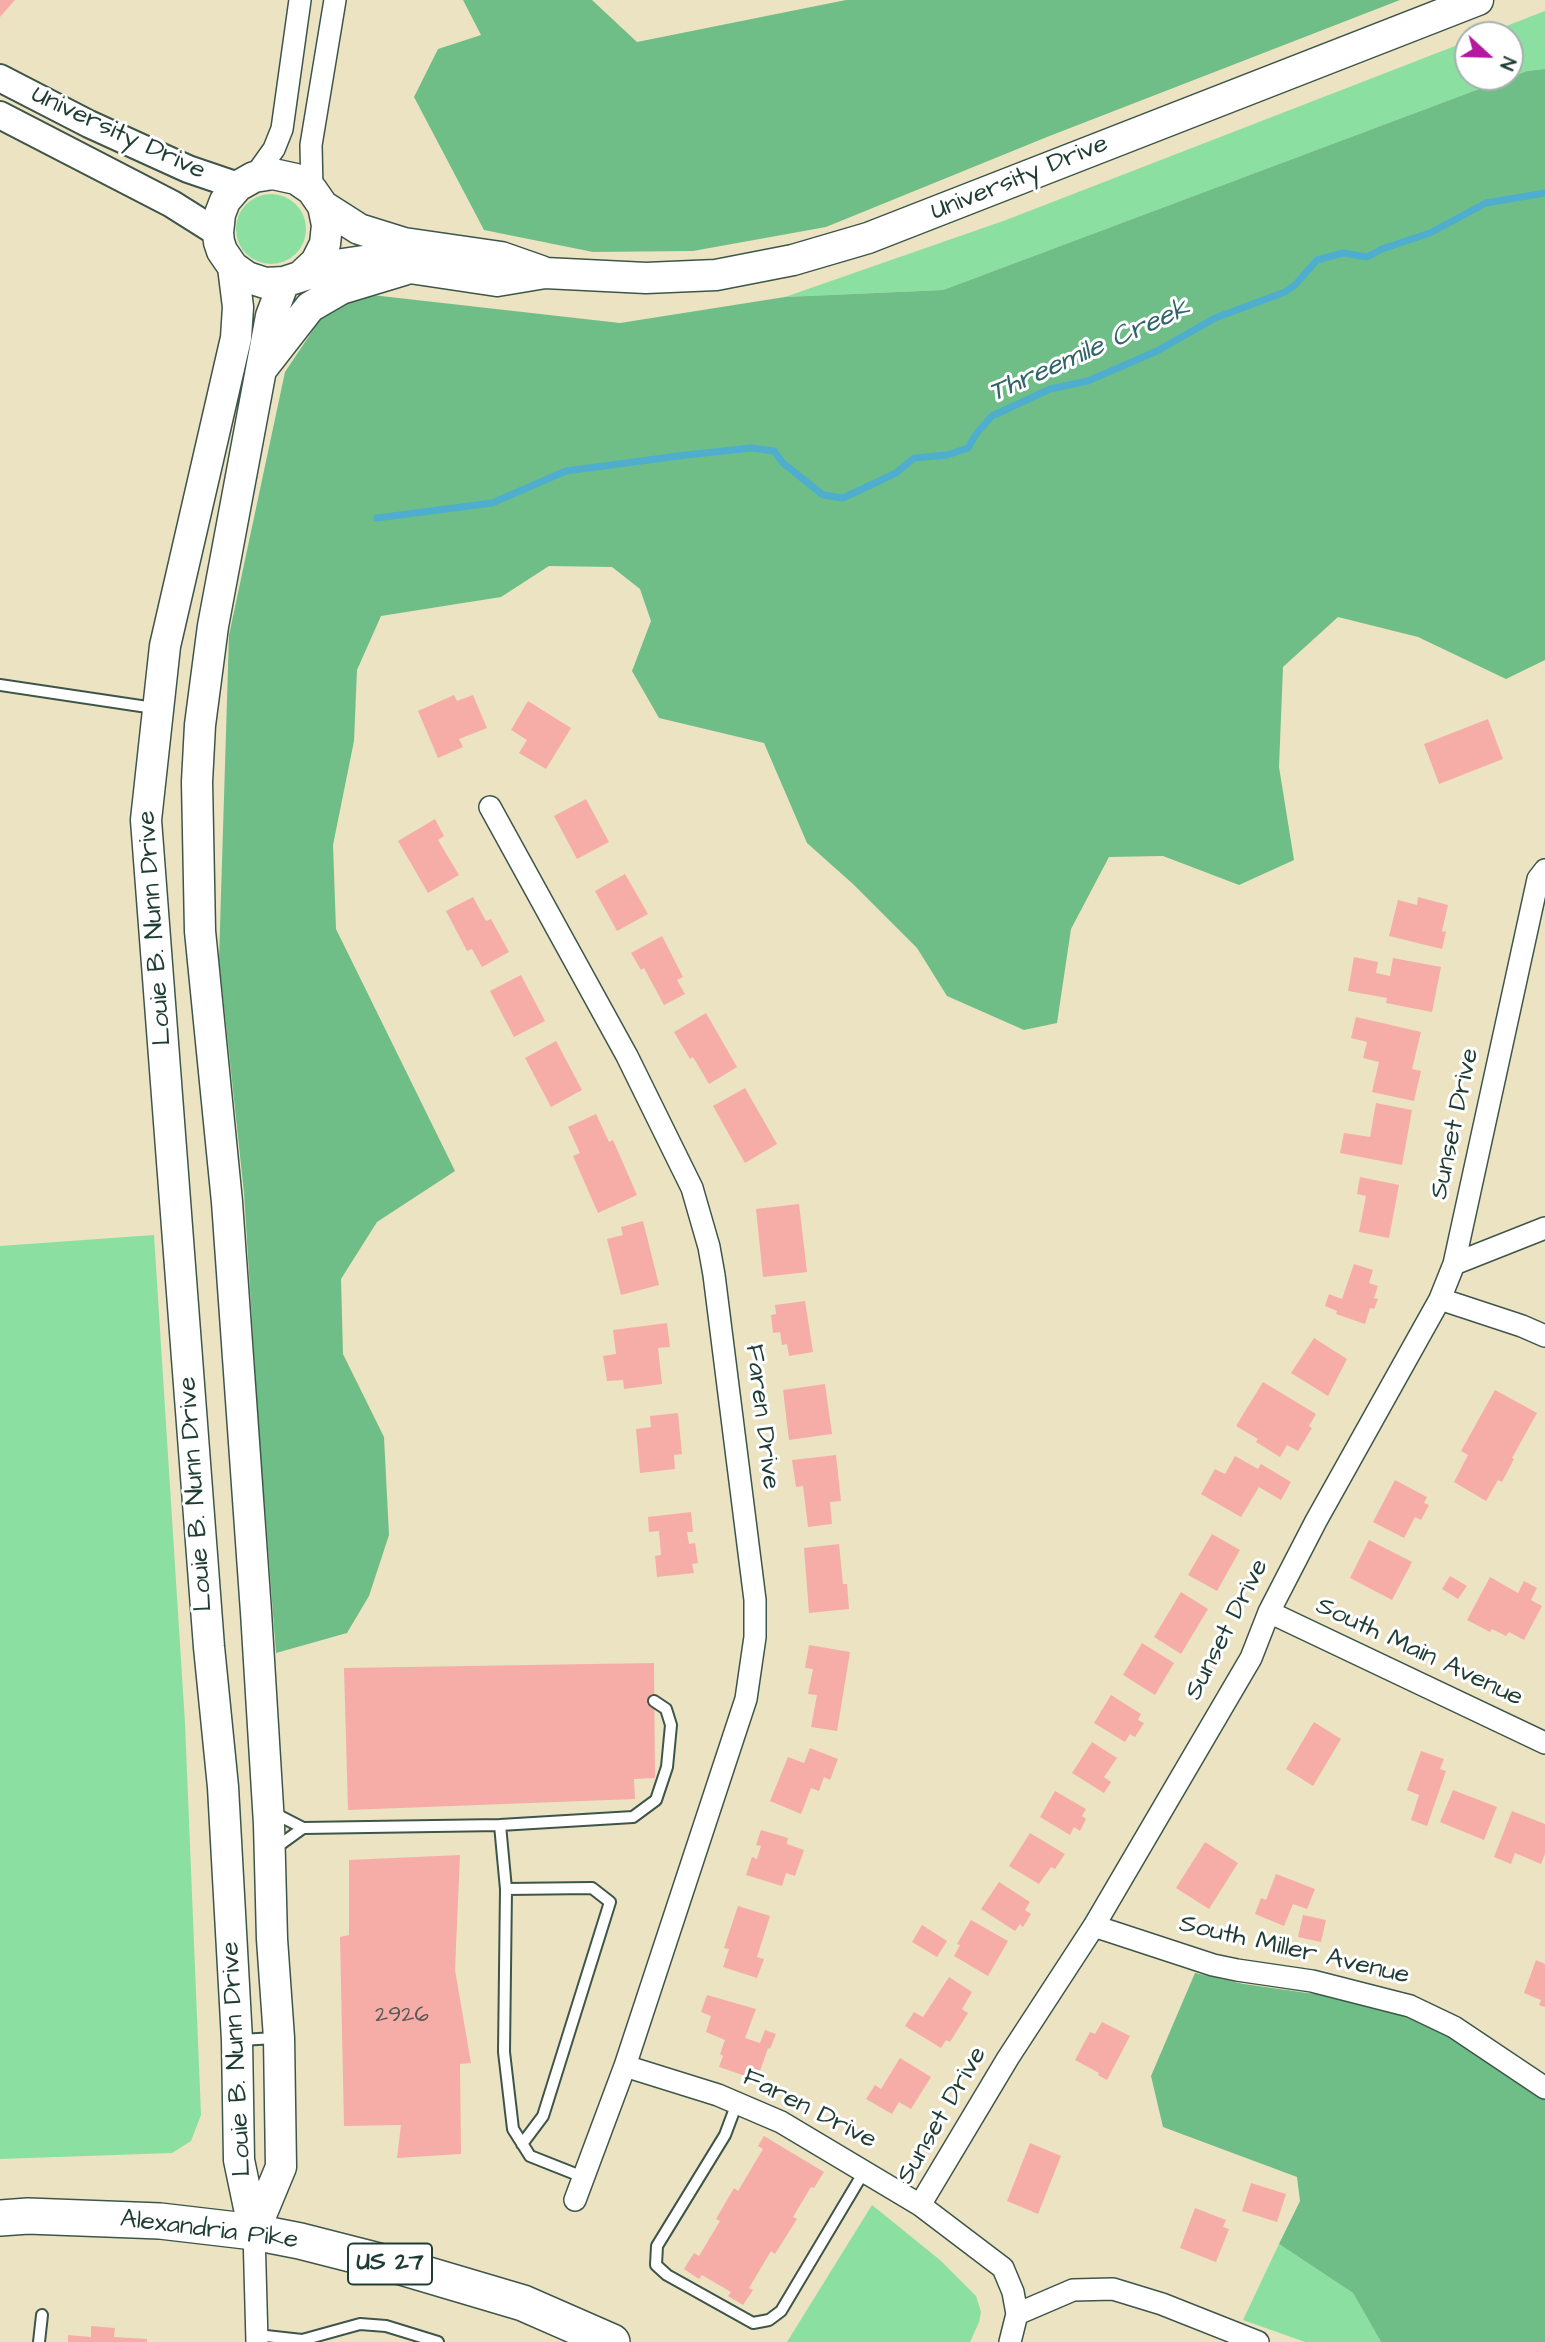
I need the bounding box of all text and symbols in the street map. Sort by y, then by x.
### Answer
north arrow [1454,21,1524,91]
text: N [1492,53,1522,74]
street label: University Drive [26,80,210,188]
street label: University Drive [927,129,1113,229]
water label: Threemile Creek [984,293,1196,411]
street label: Louie B. Nunn Drive [132,810,180,1046]
street label: Sunset Drive [1425,1046,1487,1202]
street label: Faren Drive [737,1343,785,1491]
street label: Louie B. Nunn Drive [173,1376,221,1612]
street label: Sunset Drive [1179,1554,1277,1706]
street label: South Main Avenue [1310,1591,1528,1715]
street label: South Miller Avenue [1176,1909,1412,1993]
street label: Louie B. Nunn Drive [216,1941,260,2177]
house number: 2926 [375,2002,429,2030]
street label: Sunset Drive [891,2042,995,2190]
street label: Faren Drive [737,2063,881,2157]
street label: Alexandria Pike [118,2205,300,2257]
road number: US 27 [348,2244,432,2284]

